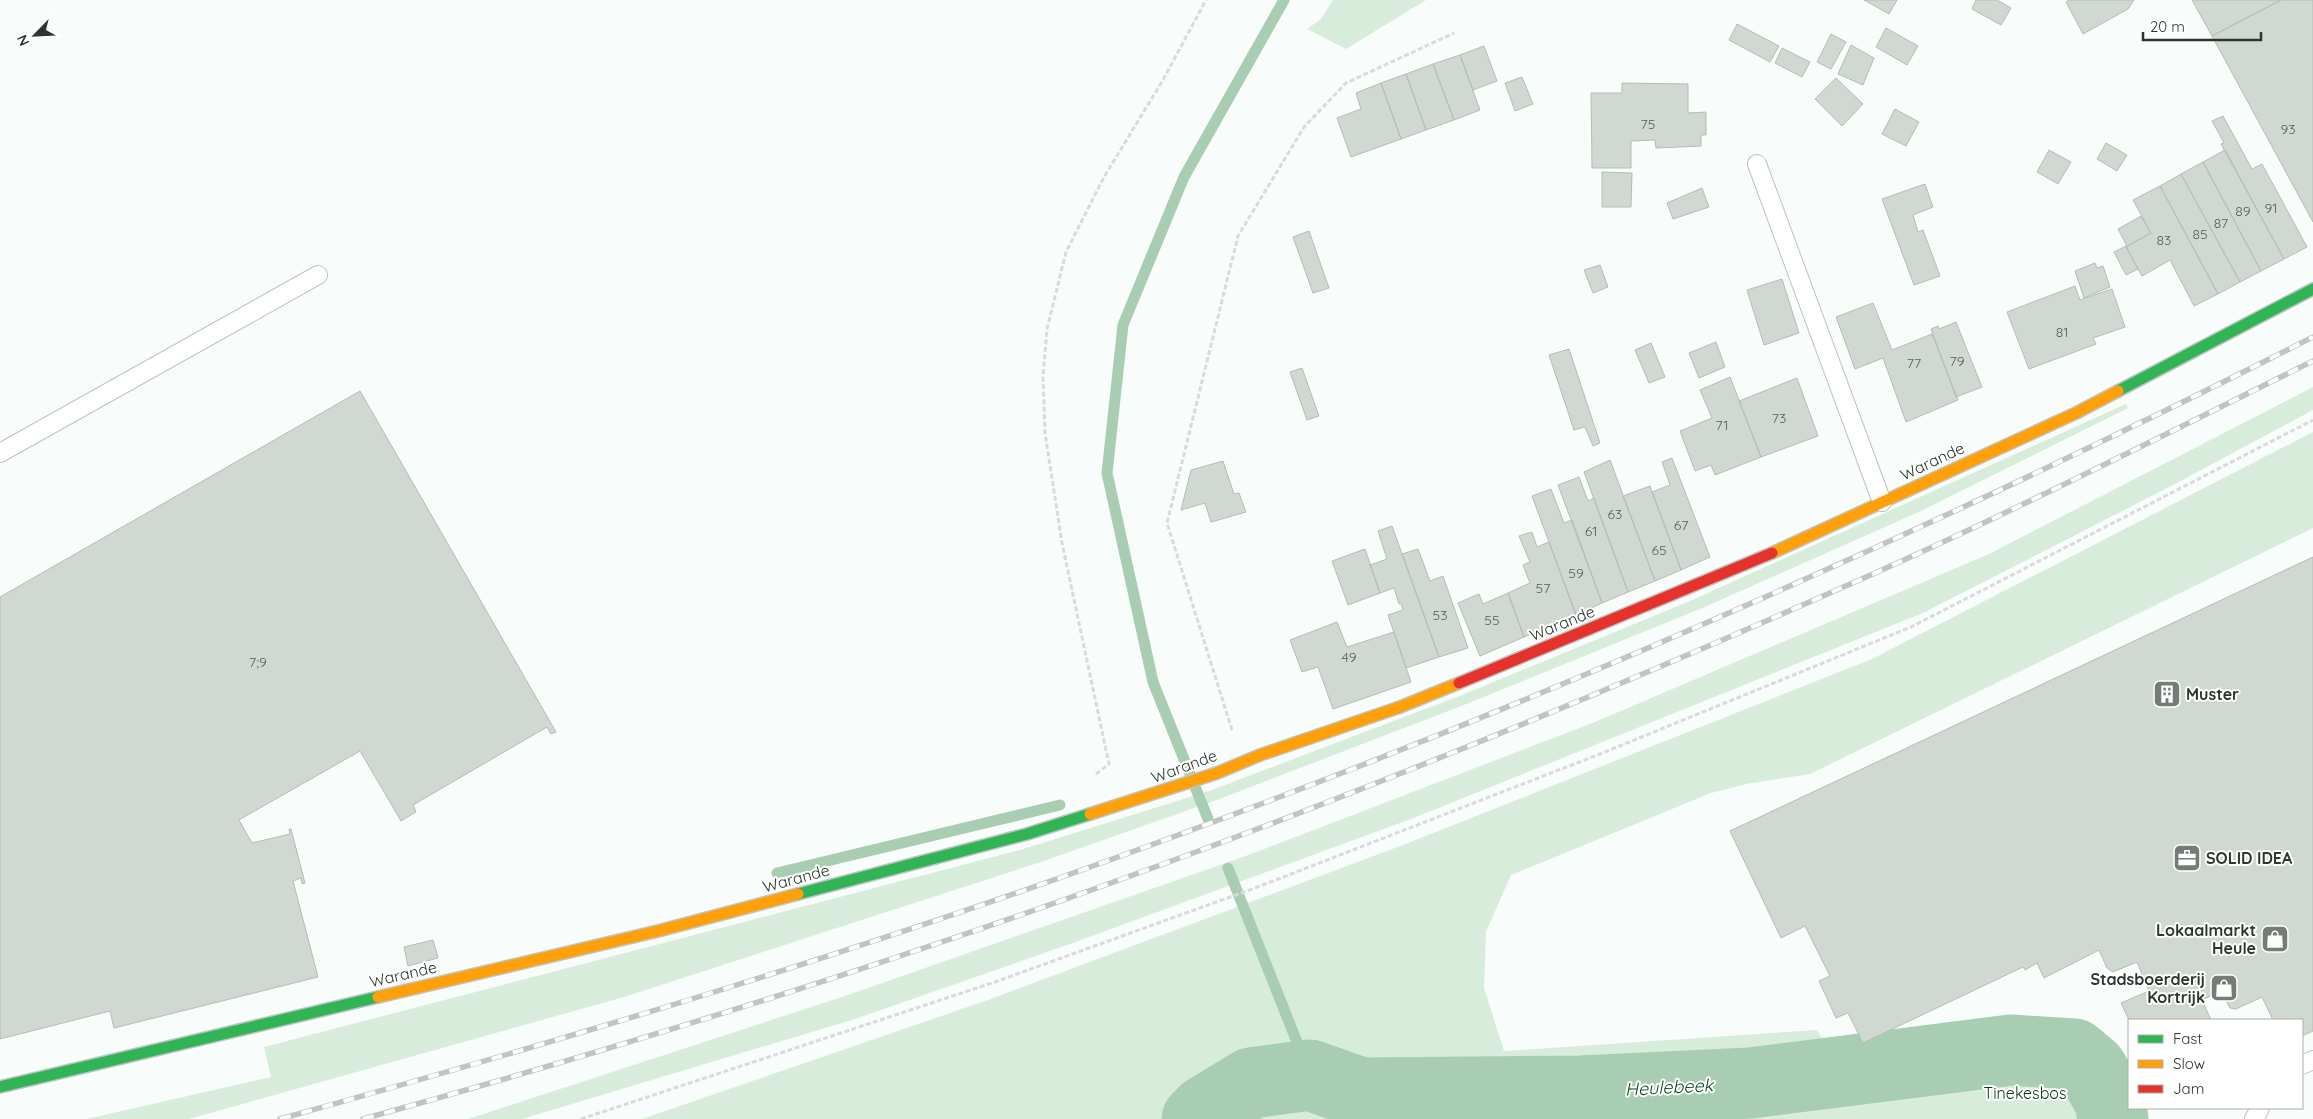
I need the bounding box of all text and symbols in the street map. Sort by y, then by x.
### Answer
north arrow [10,10,60,60]
scale bar [2143,10,2260,42]
text: 20 m [2150,17,2185,36]
text: N [13,32,33,49]
house number: 75 [1641,115,1655,133]
house number: 93 [2280,120,2296,138]
house number: 91 [2264,199,2278,217]
house number: 89 [2235,202,2251,220]
house number: 87 [2214,214,2228,232]
house number: 85 [2192,225,2208,243]
house number: 83 [2157,231,2171,249]
house number: 81 [2056,323,2068,341]
house number: 79 [1950,352,1965,370]
house number: 77 [1907,354,1921,372]
house number: 73 [1772,409,1786,427]
house number: 71 [1715,416,1729,434]
street label: Warande [1897,437,1967,485]
house number: 63 [1608,505,1622,523]
house number: 67 [1674,516,1688,534]
house number: 61 [1585,522,1597,540]
house number: 65 [1651,541,1667,559]
house number: 59 [1568,564,1584,582]
house number: 57 [1536,579,1550,597]
street label: Warande [1526,601,1598,645]
house number: 53 [1433,606,1447,624]
house number: 55 [1484,611,1500,629]
house number: 49 [1342,648,1357,666]
house number: 7;9 [249,653,267,671]
building icon: Muster [2152,679,2182,709]
place label: Muster [2186,684,2239,704]
street label: Warande [1148,745,1220,787]
office icon: SOLID IDEA [2172,843,2202,873]
place label: SOLID IDEA [2206,848,2293,868]
street label: Warande [760,859,832,897]
place label: Lokaalmarkt Heule [2156,920,2256,958]
shop icon: Lokaalmarkt Heule [2260,924,2290,954]
street label: Warande [367,957,439,991]
place label: Stadsboerderij Kortrijk [2090,969,2205,1007]
shop icon: Stadsboerderij Kortrijk [2209,973,2239,1003]
legend [2128,1019,2303,1109]
text: Fast [2173,1029,2202,1048]
text: Slow [2173,1054,2205,1073]
water label: Heulebeek [1624,1073,1715,1101]
text: Jam [2173,1079,2204,1098]
park label: Tinekesbos [1984,1083,2067,1103]

